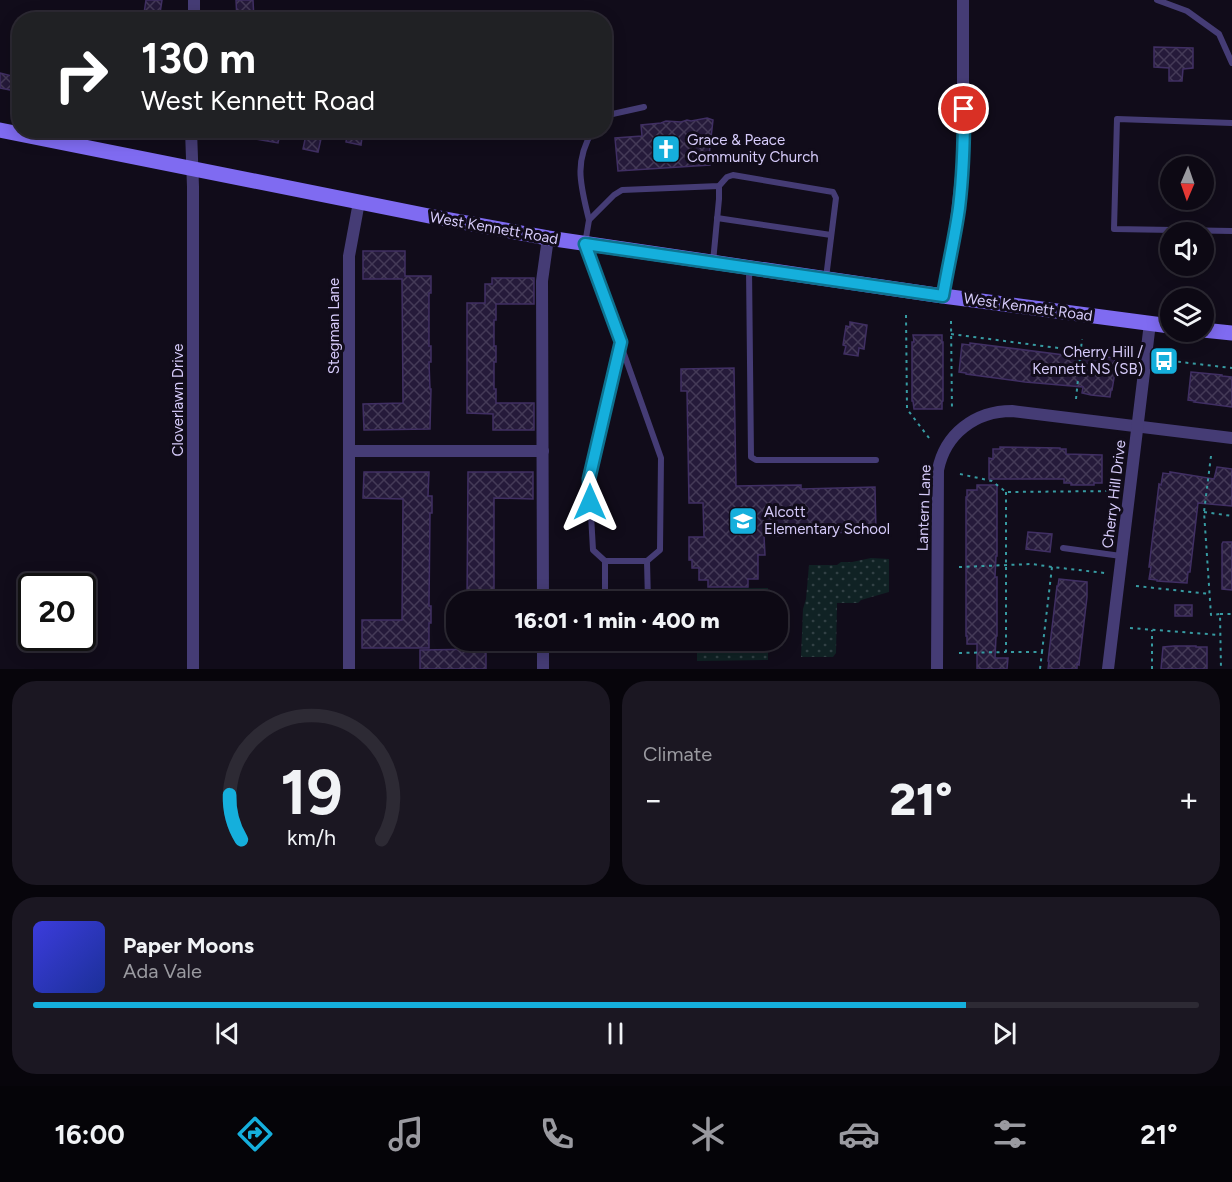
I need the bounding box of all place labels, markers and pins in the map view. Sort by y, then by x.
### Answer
pin [938,83,989,134]
place label: Grace & Peace Community Church [687,131,819,166]
church icon: Grace & Peace Community Church [650,133,682,165]
place label: Cherry Hill / Kennett NS (SB) [1032,343,1143,378]
bus stop icon: Cherry Hill / Kennett NS (SB) [1148,345,1180,377]
place label: Alcott Elementary School [764,503,890,538]
school or university icon: Alcott Elementary School [727,505,759,537]

